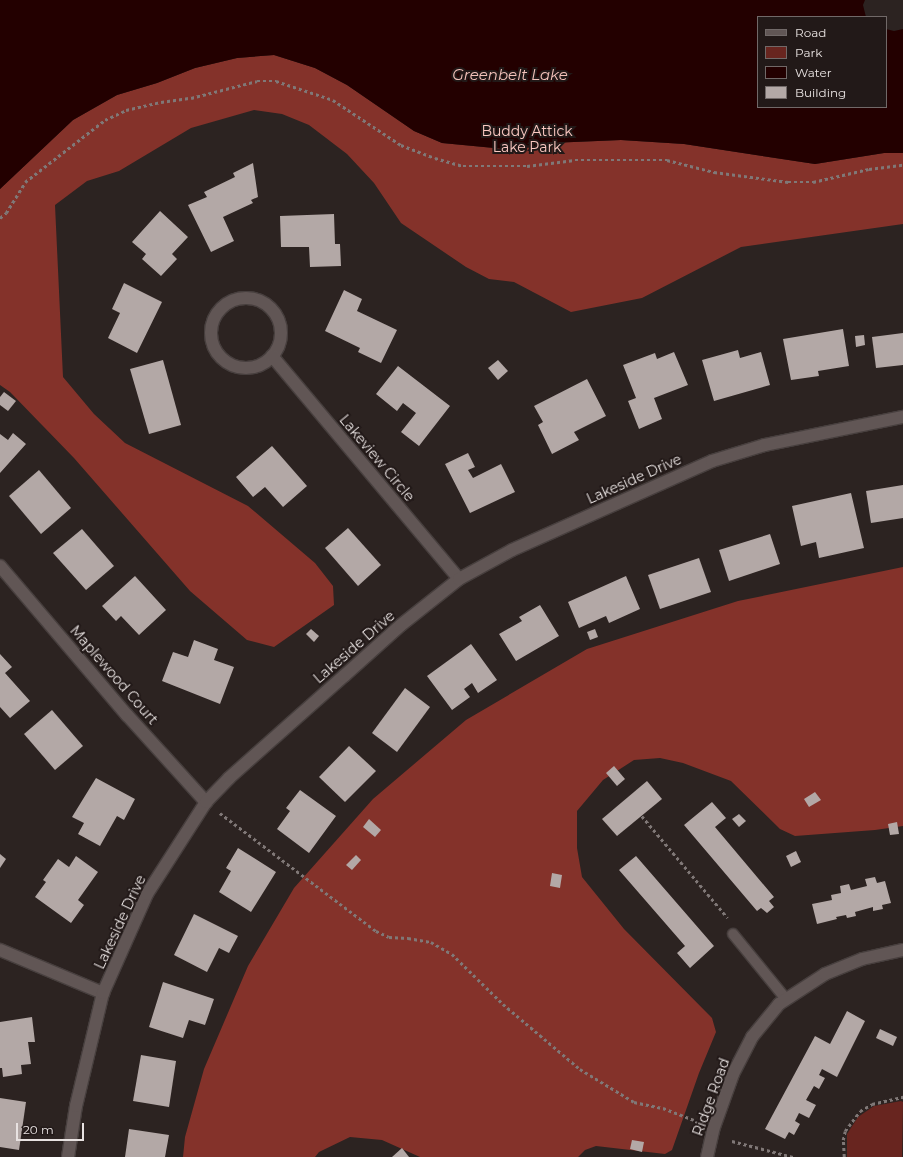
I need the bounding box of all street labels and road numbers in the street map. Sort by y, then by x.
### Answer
street label: Lakeview Circle [336,411,418,505]
street label: Lakeside Drive [584,451,684,507]
street label: Lakeside Drive [310,607,398,687]
street label: Maplewood Court [67,622,161,728]
street label: Lakeside Drive [91,872,149,972]
street label: Ridge Road [689,1056,733,1138]

